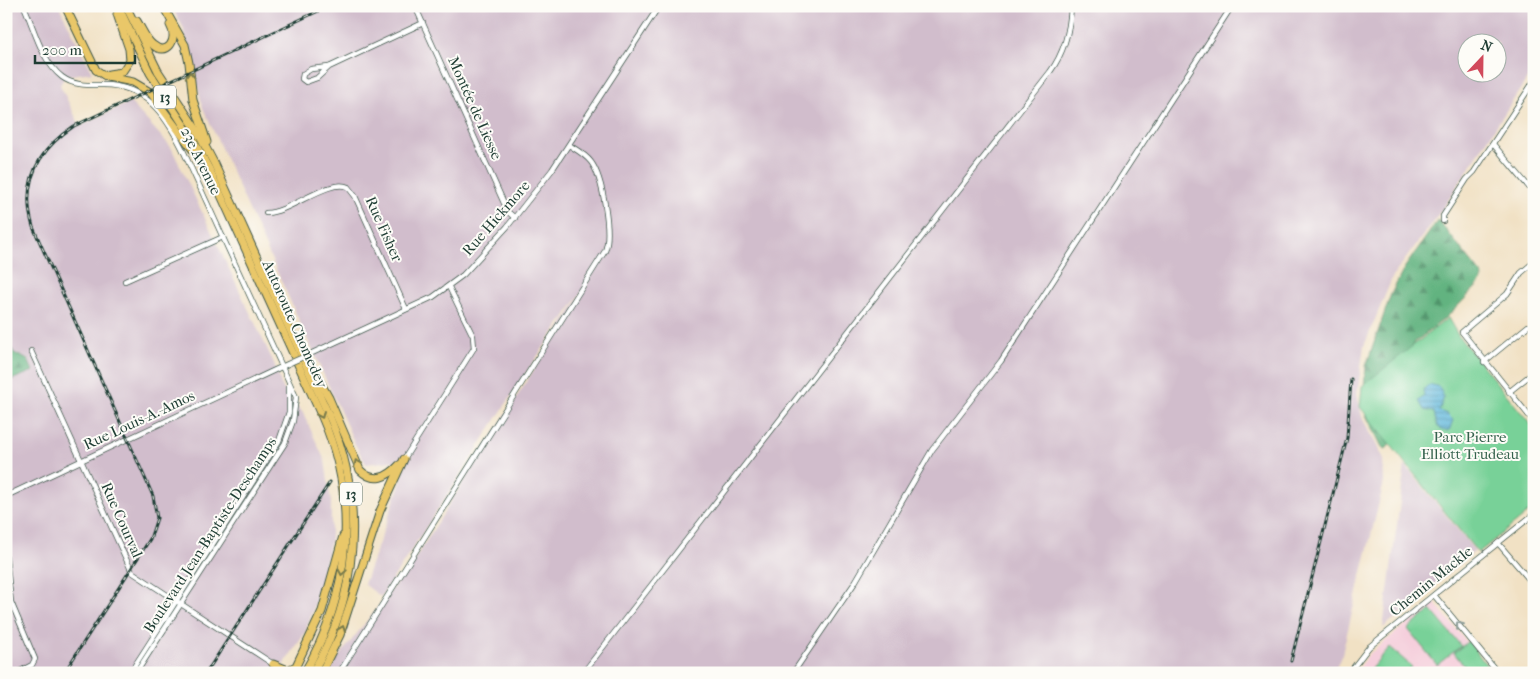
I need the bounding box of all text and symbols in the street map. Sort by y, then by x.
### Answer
scale bar [35,32,135,64]
north arrow [1458,32,1508,82]
text: N [1479,37,1495,56]
text: 200 m [42,41,82,59]
street label: Montée de Liesse [444,54,506,163]
one-way arrow [185,71,195,78]
road number: 13 [154,85,176,108]
street label: 23e Avenue [177,124,225,198]
street label: Rue Hickmore [458,176,534,259]
street label: Rue Fisher [362,193,407,265]
street label: Autoroute Chomedey [258,256,332,392]
street label: Rue Louis-A.-Amos [81,386,198,454]
one-way arrow [315,410,325,419]
park label: Parc Pierre Elliott Trudeau [1421,428,1520,463]
street label: Boulevard Jean-Baptiste-Deschamps [140,433,281,637]
one-way arrow [353,460,363,469]
street label: Rue Courval [97,480,147,560]
road number: 13 [340,482,362,506]
street label: Chemin Mackle [1386,542,1476,620]
one-way arrow [338,568,348,577]
one-way arrow [1455,622,1464,631]
one-way arrow [336,625,346,634]

